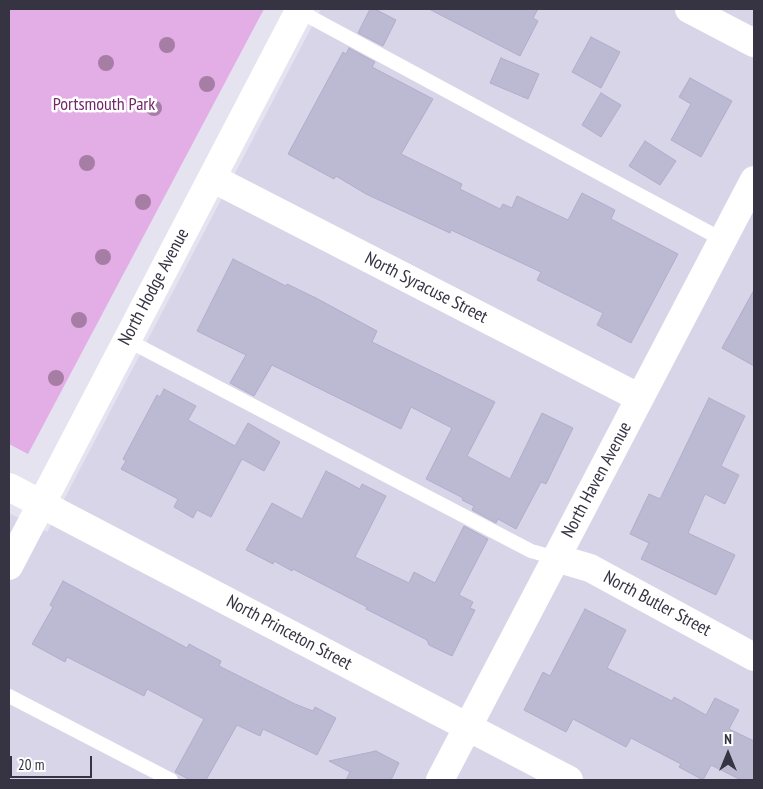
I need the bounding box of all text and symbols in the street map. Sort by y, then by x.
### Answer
park label: Portsmouth Park [53,94,155,116]
street label: North Hodge Avenue [114,225,194,349]
street label: North Syracuse Street [361,248,491,328]
street label: North Haven Avenue [557,418,637,542]
street label: North Butler Street [600,567,714,641]
street label: North Princeton Street [223,591,355,675]
north arrow [703,729,753,779]
text: N [724,730,732,748]
scale bar [12,746,95,778]
text: 20 m [18,755,44,774]

